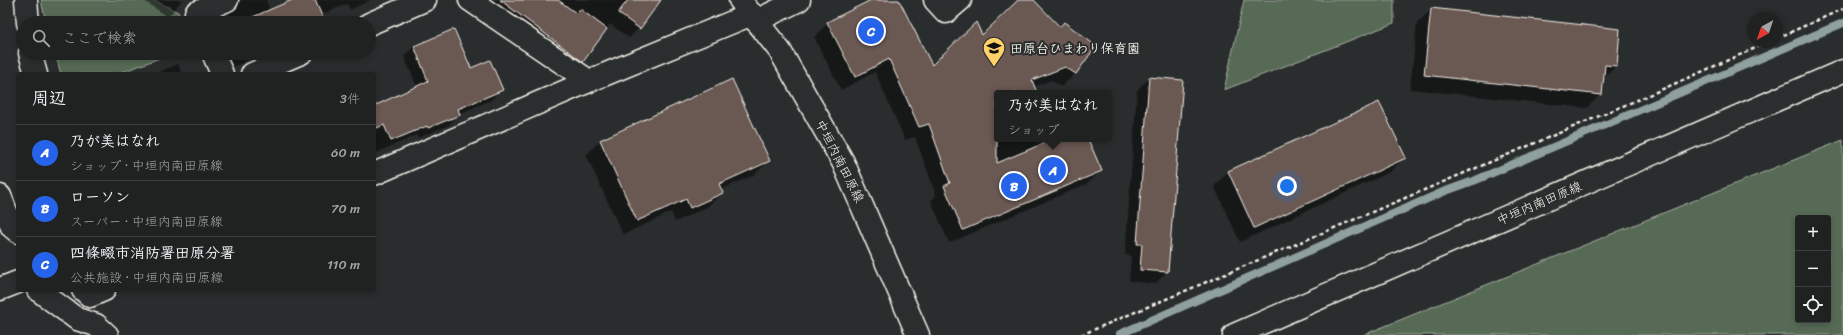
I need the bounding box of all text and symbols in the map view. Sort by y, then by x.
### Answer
north arrow [1747,12,1783,48]
search box [16,16,376,60]
pin: C [858,16,884,46]
text: ここで検索 [62,25,137,51]
icon: search [30,27,52,49]
school or university icon: 田原台ひまわり保育園 [981,35,1007,68]
place label: 田原台ひまわり保育園 [1010,37,1140,60]
text: 周辺 [32,83,66,113]
text: 3件 [340,87,360,110]
popup [994,90,1112,142]
text: 乃が美はなれ [1008,92,1098,118]
street label: 中垣内南田原線 [809,115,871,208]
text: ショップ [1008,118,1059,141]
text: 乃が美はなれ [70,128,160,154]
text: A [41,141,49,164]
text: 60 m [331,141,360,164]
text: ショップ · 中垣内南田原線 [70,154,223,177]
pin: A [1040,155,1066,185]
pin: B [1001,171,1027,201]
street label: 中垣内南田原線 [1493,174,1586,231]
your location [1277,176,1297,196]
text: ローソン [70,184,130,210]
text: B [41,197,49,220]
text: 70 m [331,197,360,220]
text: スーパー · 中垣内南田原線 [70,210,223,233]
map controls [1795,215,1831,323]
button: + [1795,215,1831,251]
text: 四條畷市消防署田原分署 [70,240,235,266]
button: − [1795,251,1831,287]
text: C [41,253,49,276]
text: 110 m [327,253,360,276]
text: 公共施設 · 中垣内南田原線 [70,266,223,289]
button: locate [1795,287,1831,323]

